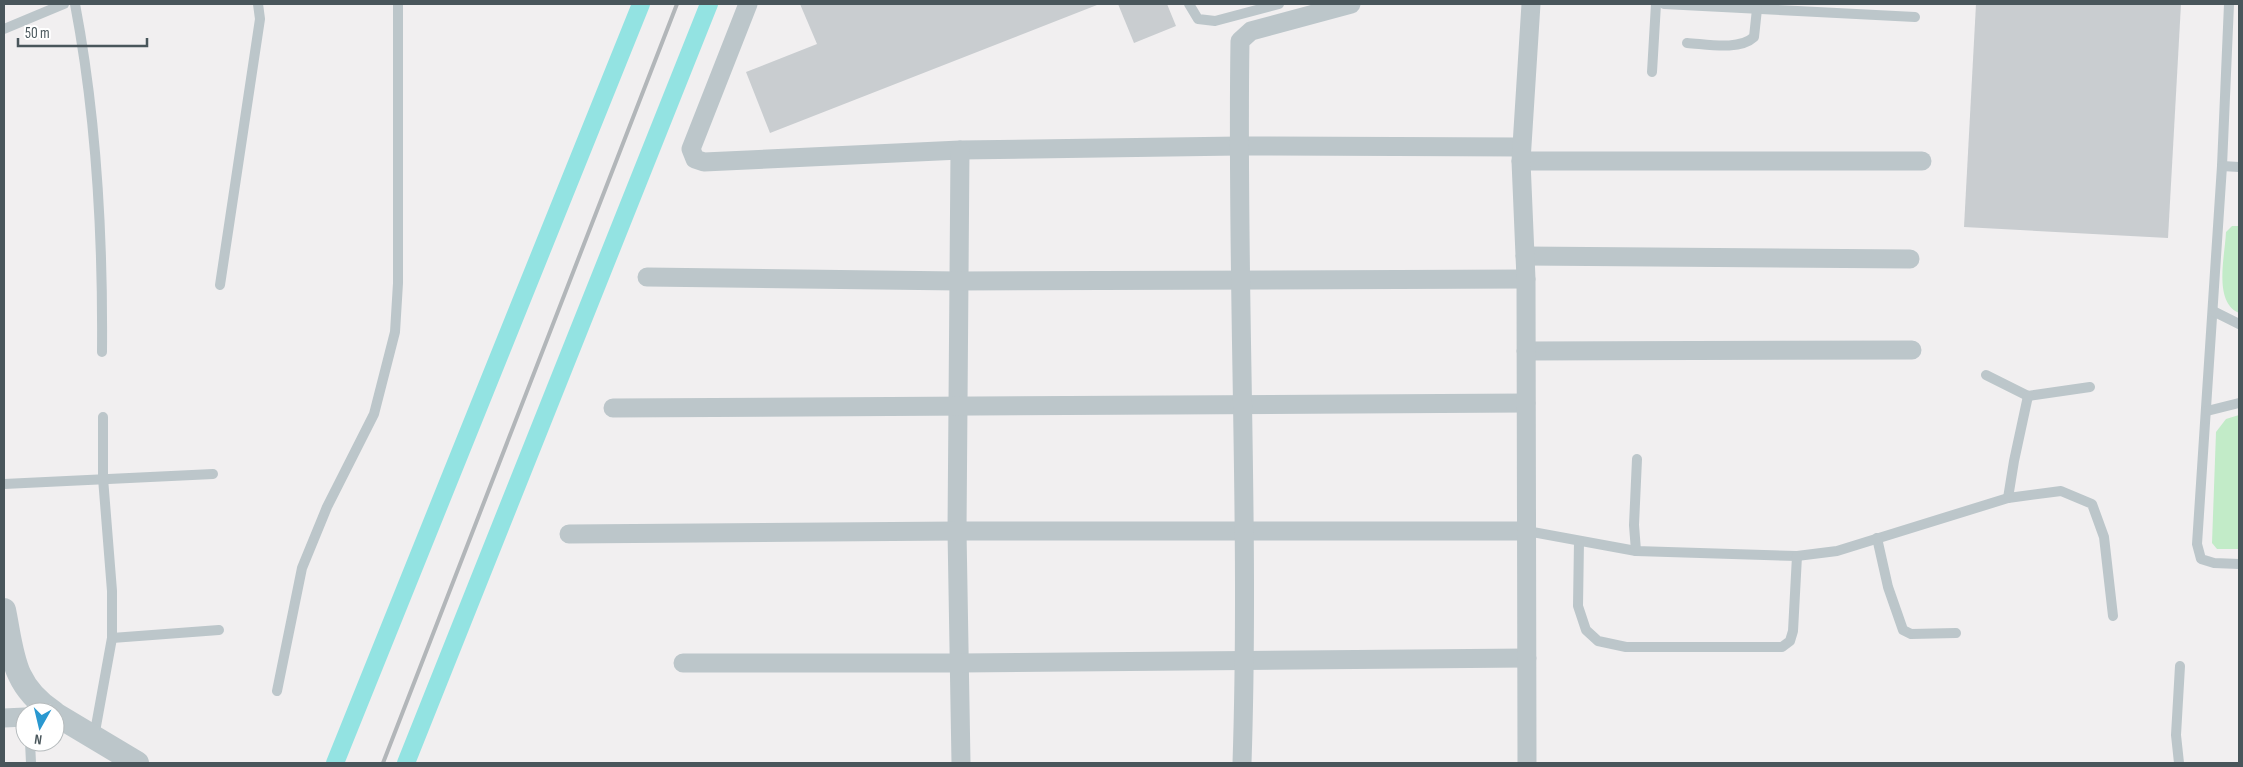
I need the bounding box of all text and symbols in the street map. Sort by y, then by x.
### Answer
scale bar [18,15,146,47]
text: 50 m [25,24,50,43]
north arrow [15,702,65,752]
text: N [33,730,43,748]

